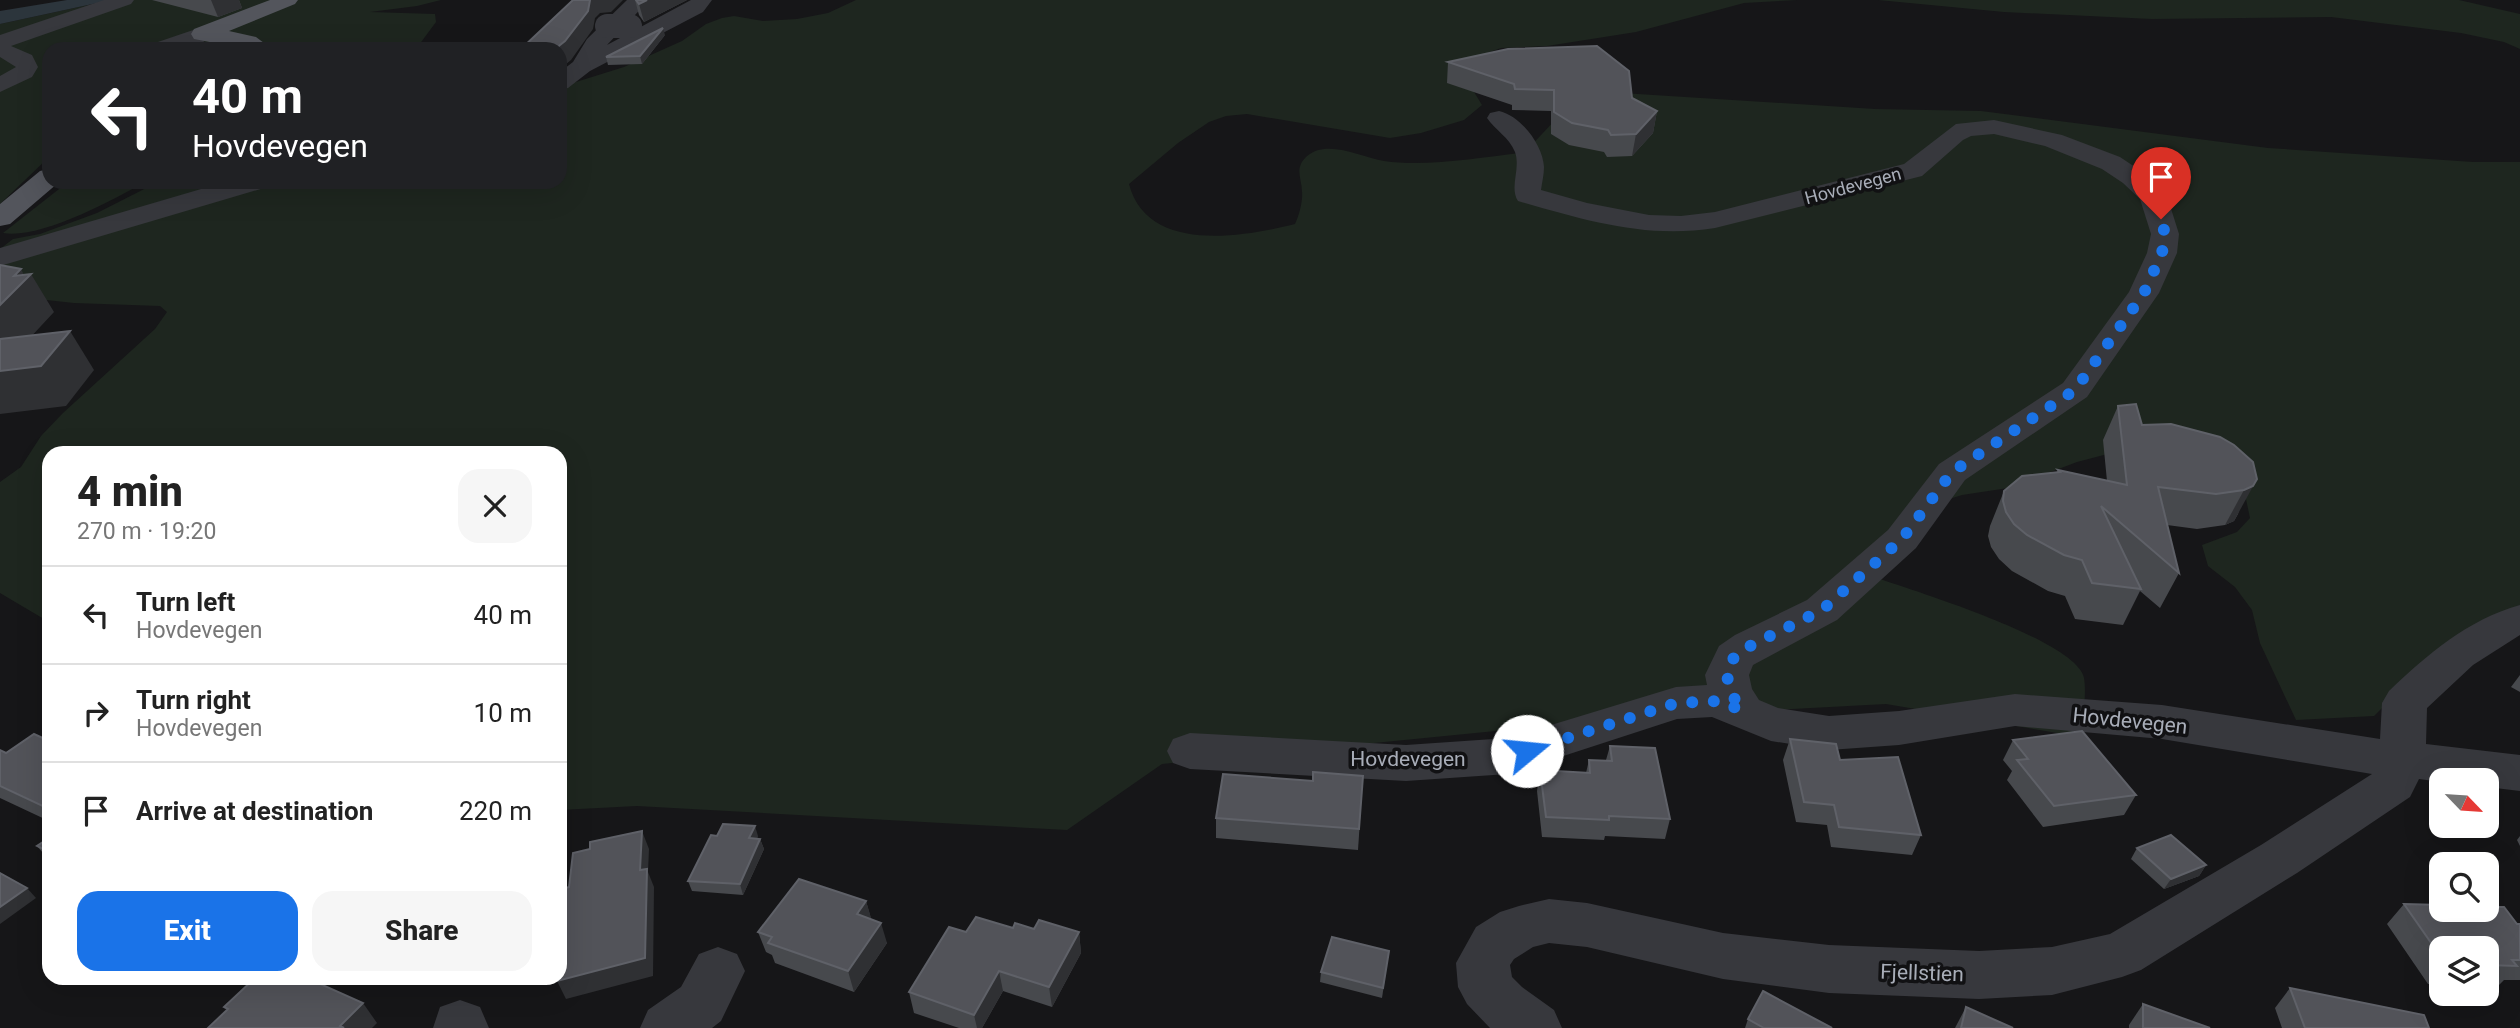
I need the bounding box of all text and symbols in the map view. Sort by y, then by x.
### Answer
text: 40 m [192,68,303,125]
icon: left [77,70,168,161]
text: Hovdevegen [192,127,368,165]
pin [2131,147,2191,219]
icon: arrive [2142,158,2180,196]
street label: Hovdevegen [1802,163,1903,208]
text: 4 min [77,467,183,516]
button: close [458,469,532,543]
text: 270 m · 19:20 [77,518,216,545]
text: Turn left [136,587,235,617]
icon: left [77,596,115,634]
text: 40 m [474,600,532,630]
text: Hovdevegen [136,617,262,644]
text: Turn right [136,685,251,715]
icon: right [77,694,115,732]
text: 10 m [474,698,532,728]
street label: Hovdevegen [2071,703,2189,739]
position arrow [1490,714,1564,788]
text: Hovdevegen [136,715,262,742]
street label: Hovdevegen [1350,747,1466,771]
north arrow [2429,768,2499,838]
map controls [2429,768,2499,1006]
icon: arrive [77,792,115,830]
text: Arrive at destination [136,796,373,826]
text: 220 m [459,796,532,826]
button: search [2429,852,2499,922]
button: Exit [77,891,298,971]
button: Share [312,891,532,971]
button: layers [2429,936,2499,1006]
street label: Fjellstien [1880,960,1964,986]

